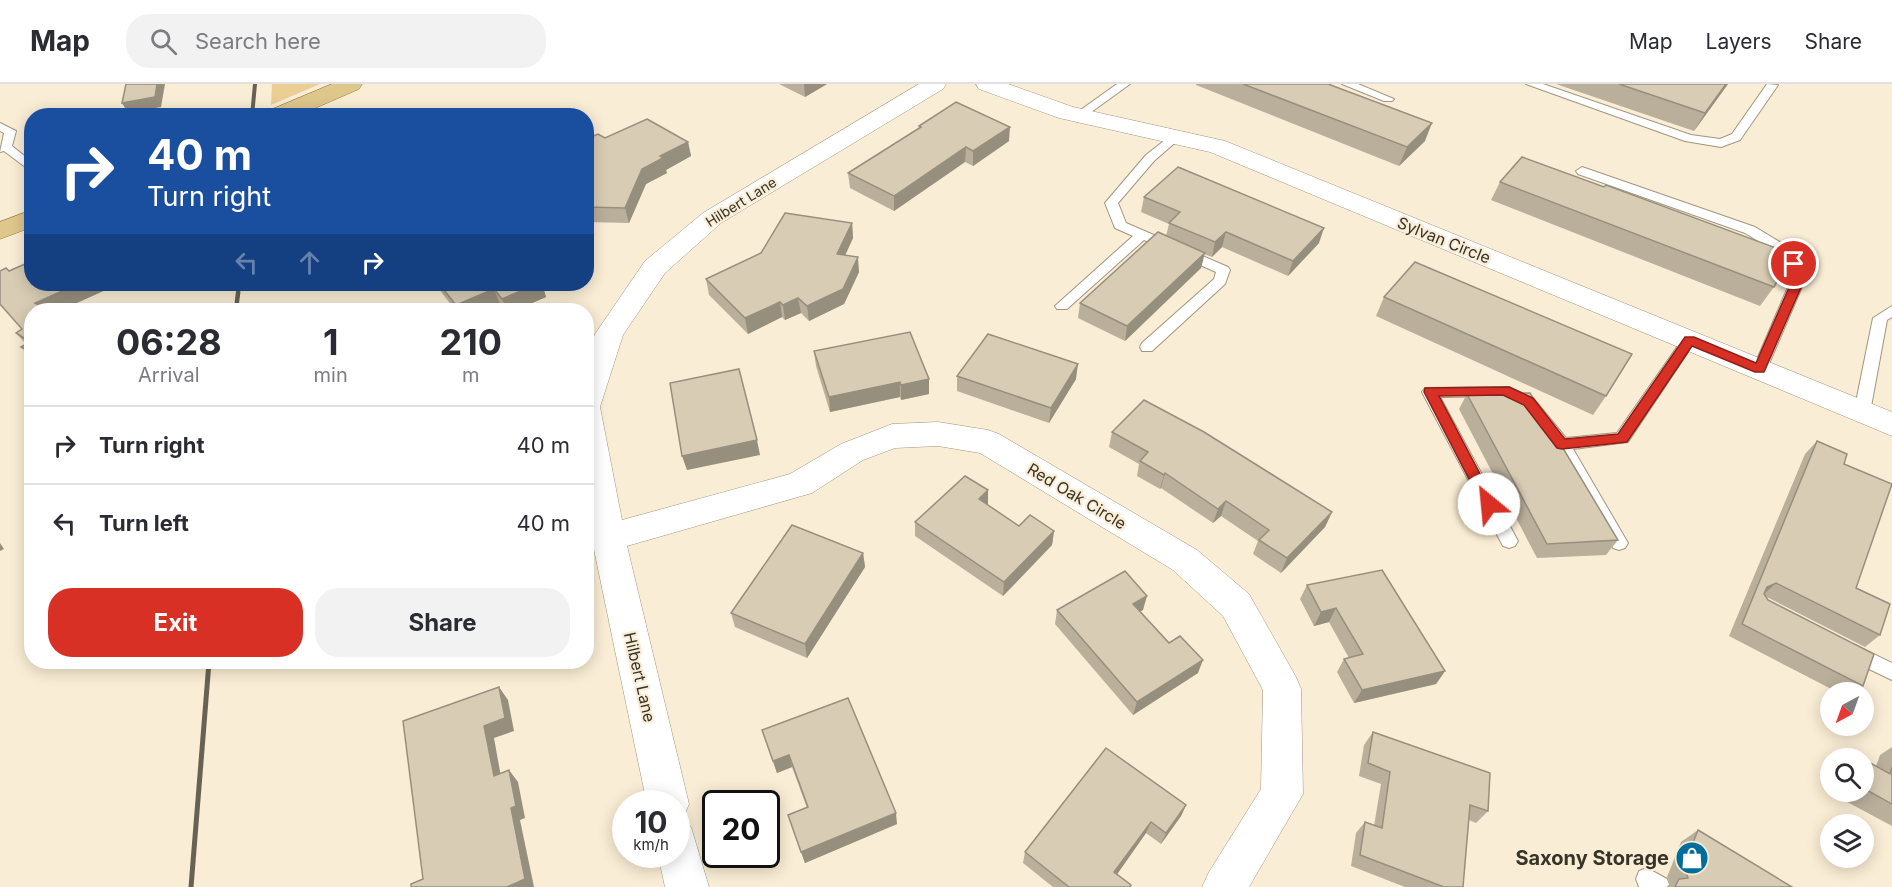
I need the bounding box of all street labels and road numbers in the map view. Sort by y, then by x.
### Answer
street label: Hilbert Lane [702,173,779,230]
street label: Sylvan Circle [1394,212,1494,268]
street label: Red Oak Circle [1024,459,1130,533]
street label: Hilbert Lane [620,630,660,724]

